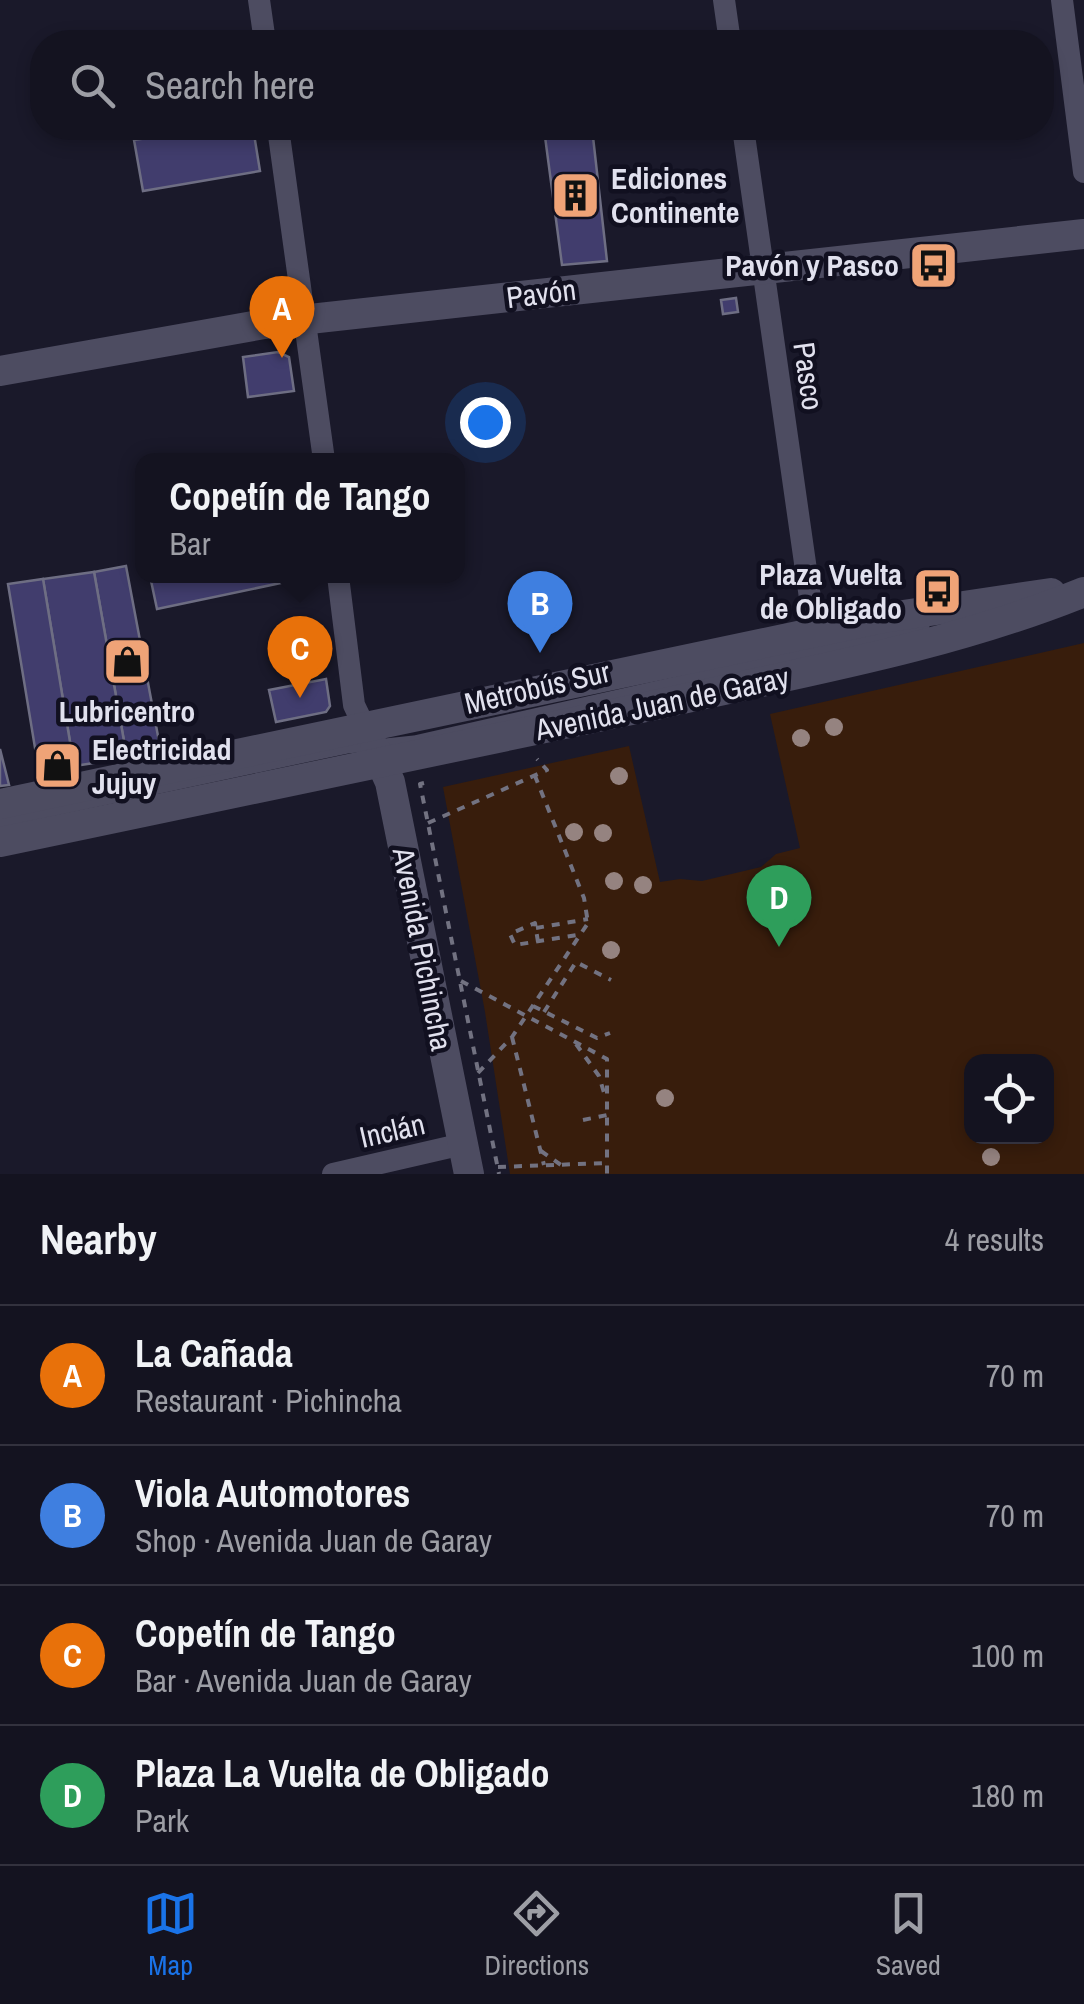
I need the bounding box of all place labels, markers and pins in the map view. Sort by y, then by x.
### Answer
place label: Ediciones Continente [611,158,739,232]
building icon: Ediciones Continente [550,169,602,221]
bus stop icon: Pavón y Pasco [908,239,960,291]
place label: Pavón y Pasco [725,245,899,285]
pin: A [250,276,314,358]
place label: Plaza Vuelta de Obligado [759,554,902,628]
bus stop icon: Plaza Vuelta de Obligado [911,565,963,617]
pin: B [508,570,572,653]
pin: C [268,616,332,698]
shop icon: Lubricentro [101,636,153,688]
place label: Lubricentro [59,691,195,731]
place label: Electricidad Jujuy [92,729,231,803]
shop icon: Electricidad Jujuy [31,740,83,792]
pin: D [746,864,812,947]

